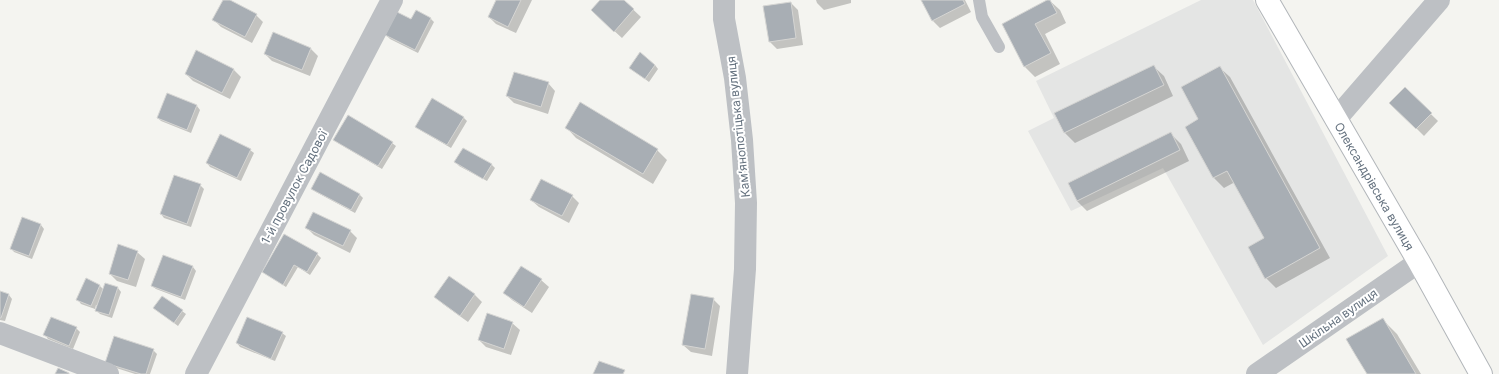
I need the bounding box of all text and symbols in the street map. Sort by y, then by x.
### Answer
street label: Камʼянопотіцька вулиця [723,56,753,198]
street label: Олександрівська вулиця [1332,119,1418,253]
street label: 1-й провулок Садової [258,127,331,246]
street label: Шкільна вулиця [1296,285,1380,351]

